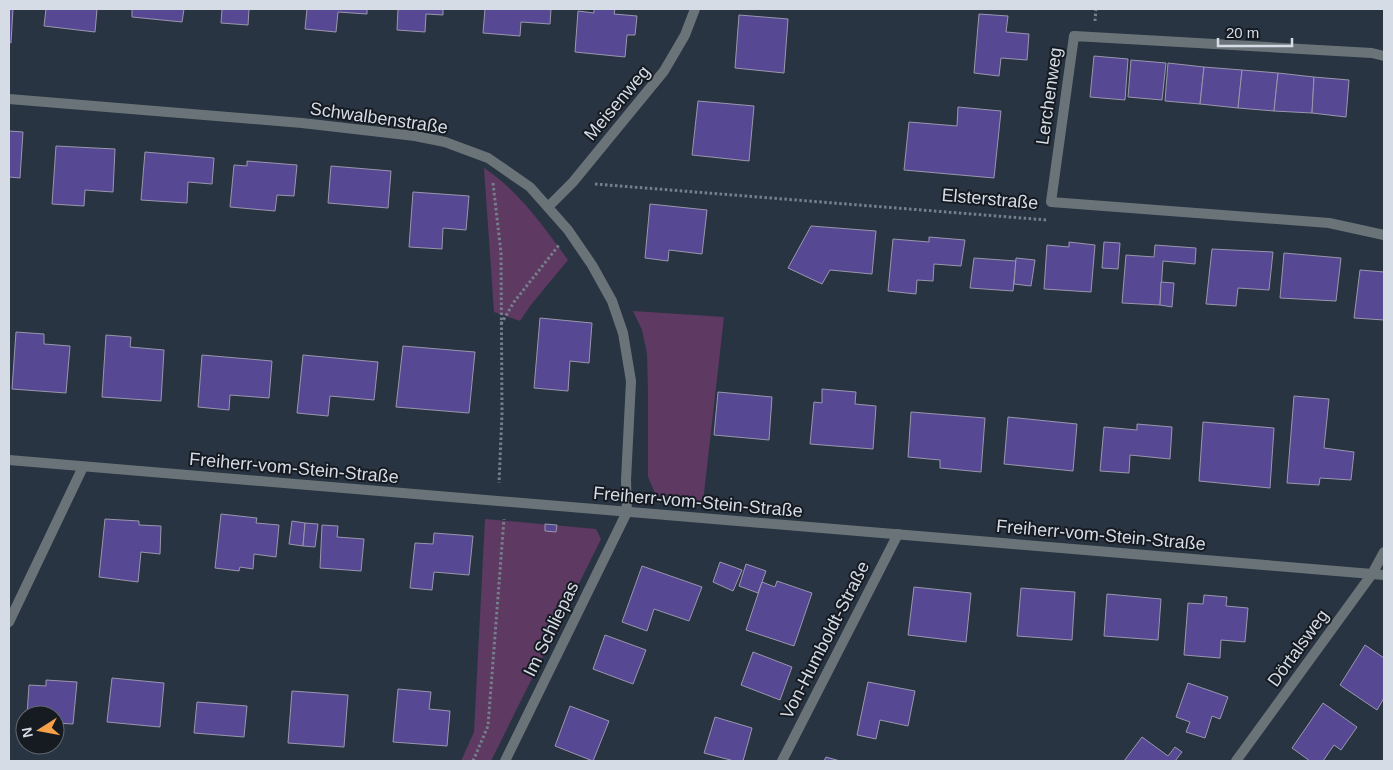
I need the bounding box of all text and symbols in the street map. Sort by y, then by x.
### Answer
scale bar [1218,15,1292,47]
text: 20 m [1226,24,1259,41]
street label: Lerchenweg [1032,46,1066,146]
street label: Meisenweg [580,62,654,144]
street label: Schwalbenstraße [309,98,449,138]
street label: Elsterstraße [941,185,1039,213]
street label: Freiherr-vom-Stein-Straße [189,449,399,487]
street label: Freiherr-vom-Stein-Straße [593,483,803,521]
street label: Freiherr-vom-Stein-Straße [996,516,1206,554]
street label: Von-Humboldt-Straße [777,558,873,722]
street label: Im Schliepas [519,578,583,680]
street label: Dörtalsweg [1263,606,1333,690]
north arrow [15,705,65,755]
text: N [18,726,36,739]

